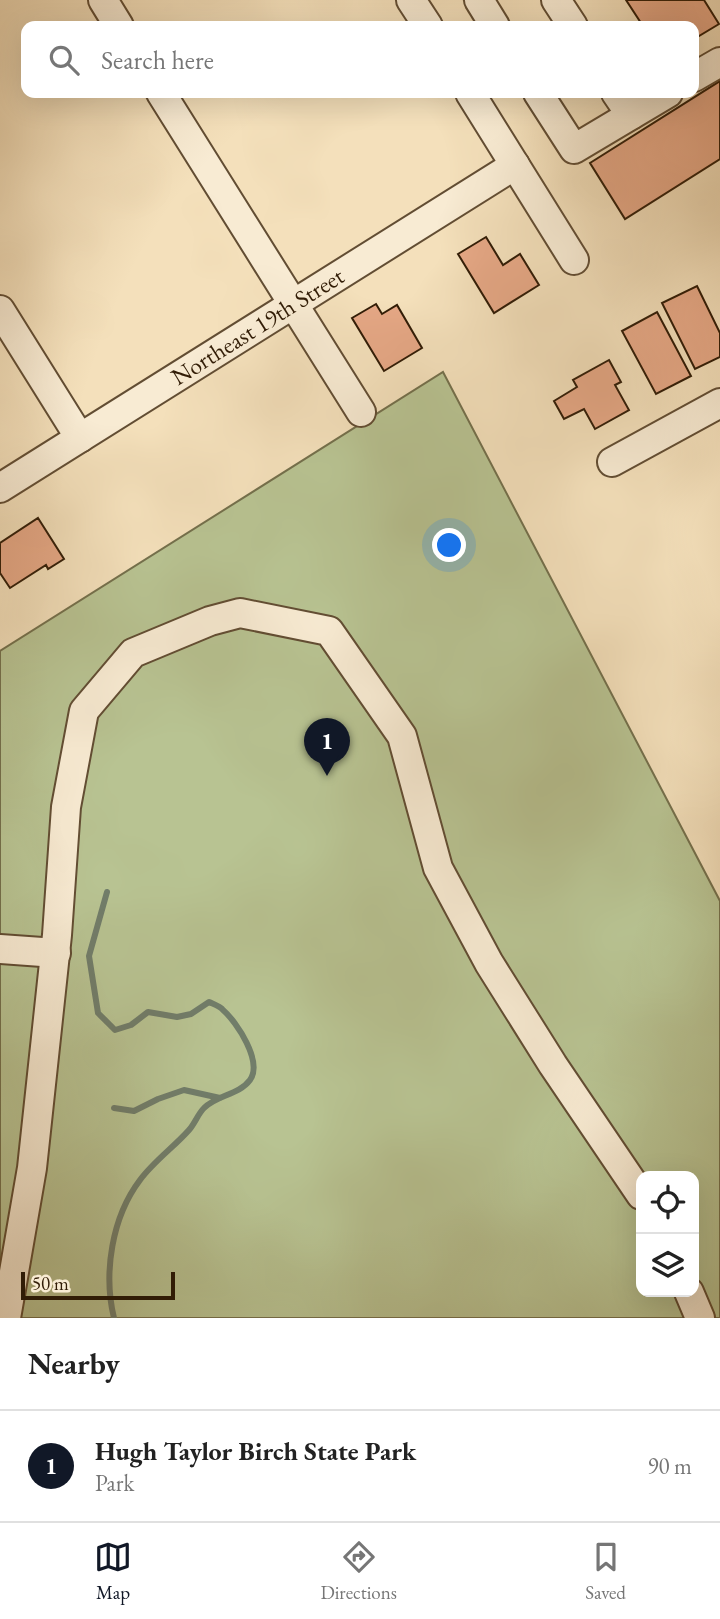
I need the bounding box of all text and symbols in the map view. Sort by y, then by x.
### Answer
search box [21,21,699,98]
icon: search [45,41,83,79]
text: Search here [101,43,214,77]
street label: Northeast 19th Street [165,260,350,392]
your location [432,528,466,562]
pin: 1 [304,718,350,776]
map controls [636,1171,699,1297]
button: locate [636,1171,699,1234]
button: layers [636,1234,699,1297]
scale bar [21,1269,175,1301]
text: 50 m [32,1271,69,1296]
text: Nearby [28,1344,120,1383]
text: Hugh Taylor Birch State Park [95,1434,416,1468]
text: 1 [45,1451,57,1481]
text: 90 m [647,1451,692,1481]
text: Park [95,1468,134,1498]
tab: Map [94,1538,132,1605]
tab: Directions [320,1538,397,1605]
tab: Saved [585,1538,626,1605]

